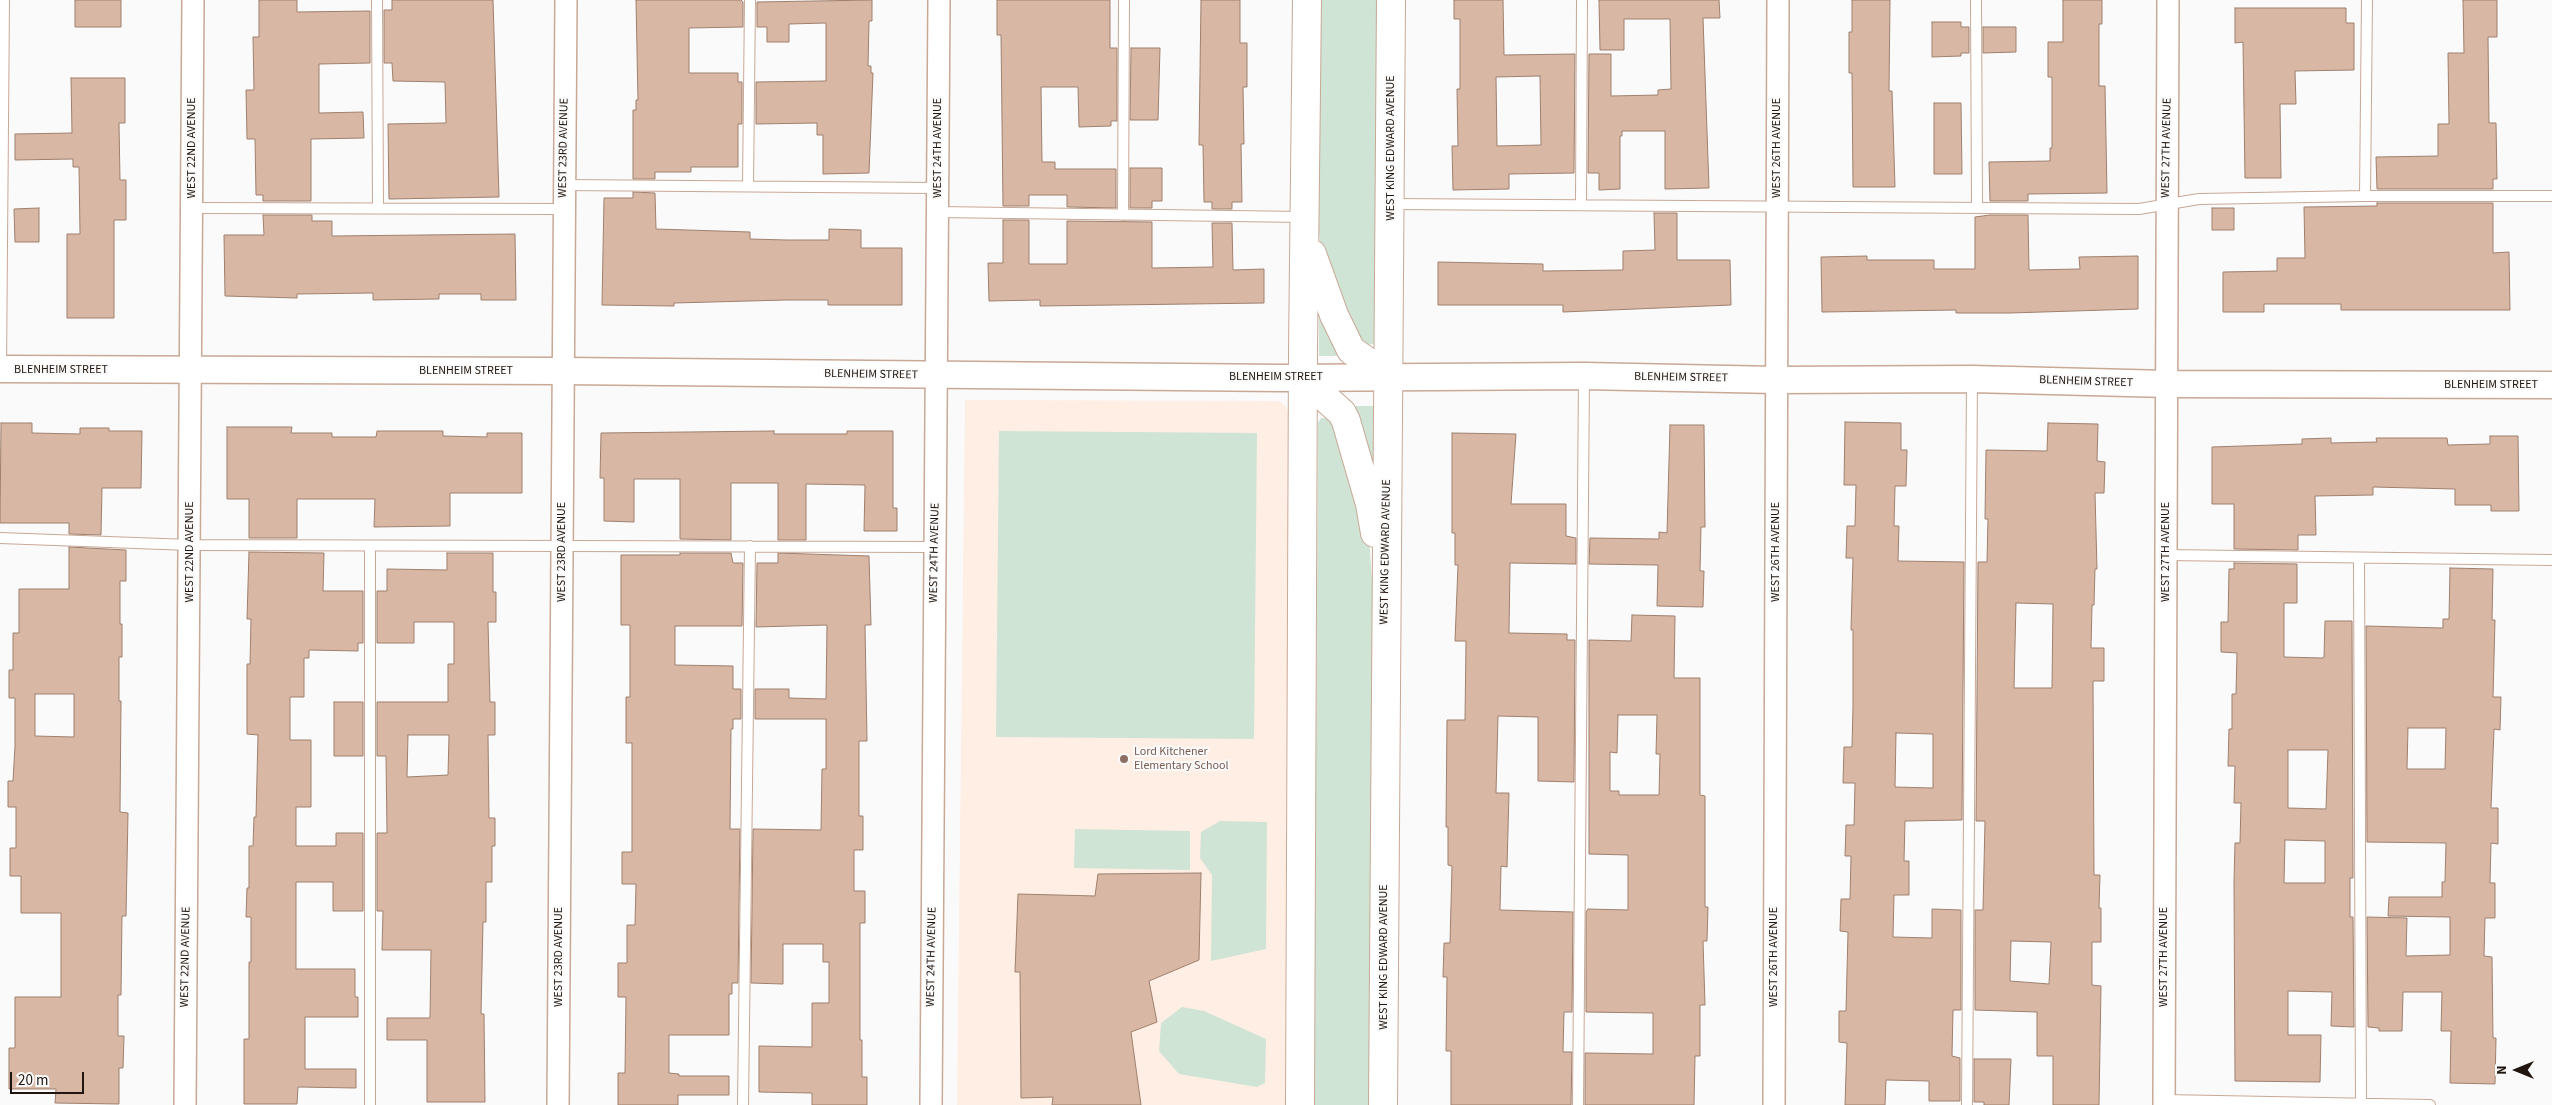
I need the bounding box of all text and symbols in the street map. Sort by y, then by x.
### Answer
street label: WEST KING EDWARD AVENUE [1384,75,1398,221]
street label: WEST 22ND AVENUE [185,98,199,198]
street label: WEST 23RD AVENUE [556,98,572,198]
street label: WEST 24TH AVENUE [931,98,945,198]
street label: WEST 26TH AVENUE [1770,98,1784,198]
street label: WEST 27TH AVENUE [2159,98,2175,198]
street label: BLENHEIM STREET [14,363,108,377]
street label: BLENHEIM STREET [419,364,513,378]
street label: BLENHEIM STREET [824,367,918,383]
street label: BLENHEIM STREET [1229,370,1323,384]
street label: BLENHEIM STREET [1634,370,1728,386]
street label: BLENHEIM STREET [2039,373,2133,391]
street label: BLENHEIM STREET [2444,378,2538,392]
street label: WEST KING EDWARD AVENUE [1378,479,1394,625]
street label: WEST 22ND AVENUE [183,502,197,602]
street label: WEST 23RD AVENUE [555,502,569,602]
street label: WEST 26TH AVENUE [1769,502,1783,602]
street label: WEST 27TH AVENUE [2159,502,2173,602]
street label: WEST 24TH AVENUE [927,503,943,603]
place label: Lord Kitchener Elementary School [1134,745,1229,773]
marker: Lord Kitchener Elementary School [1118,753,1130,765]
street label: WEST KING EDWARD AVENUE [1377,884,1391,1030]
street label: WEST 22ND AVENUE [178,906,194,1008]
street label: WEST 23RD AVENUE [552,907,566,1007]
street label: WEST 24TH AVENUE [924,907,940,1007]
street label: WEST 26TH AVENUE [1767,907,1781,1007]
street label: WEST 27TH AVENUE [2157,907,2171,1007]
north arrow [2492,1045,2542,1095]
scale bar [12,1062,86,1094]
text: N [2492,1065,2512,1075]
text: 20 m [18,1070,48,1091]

